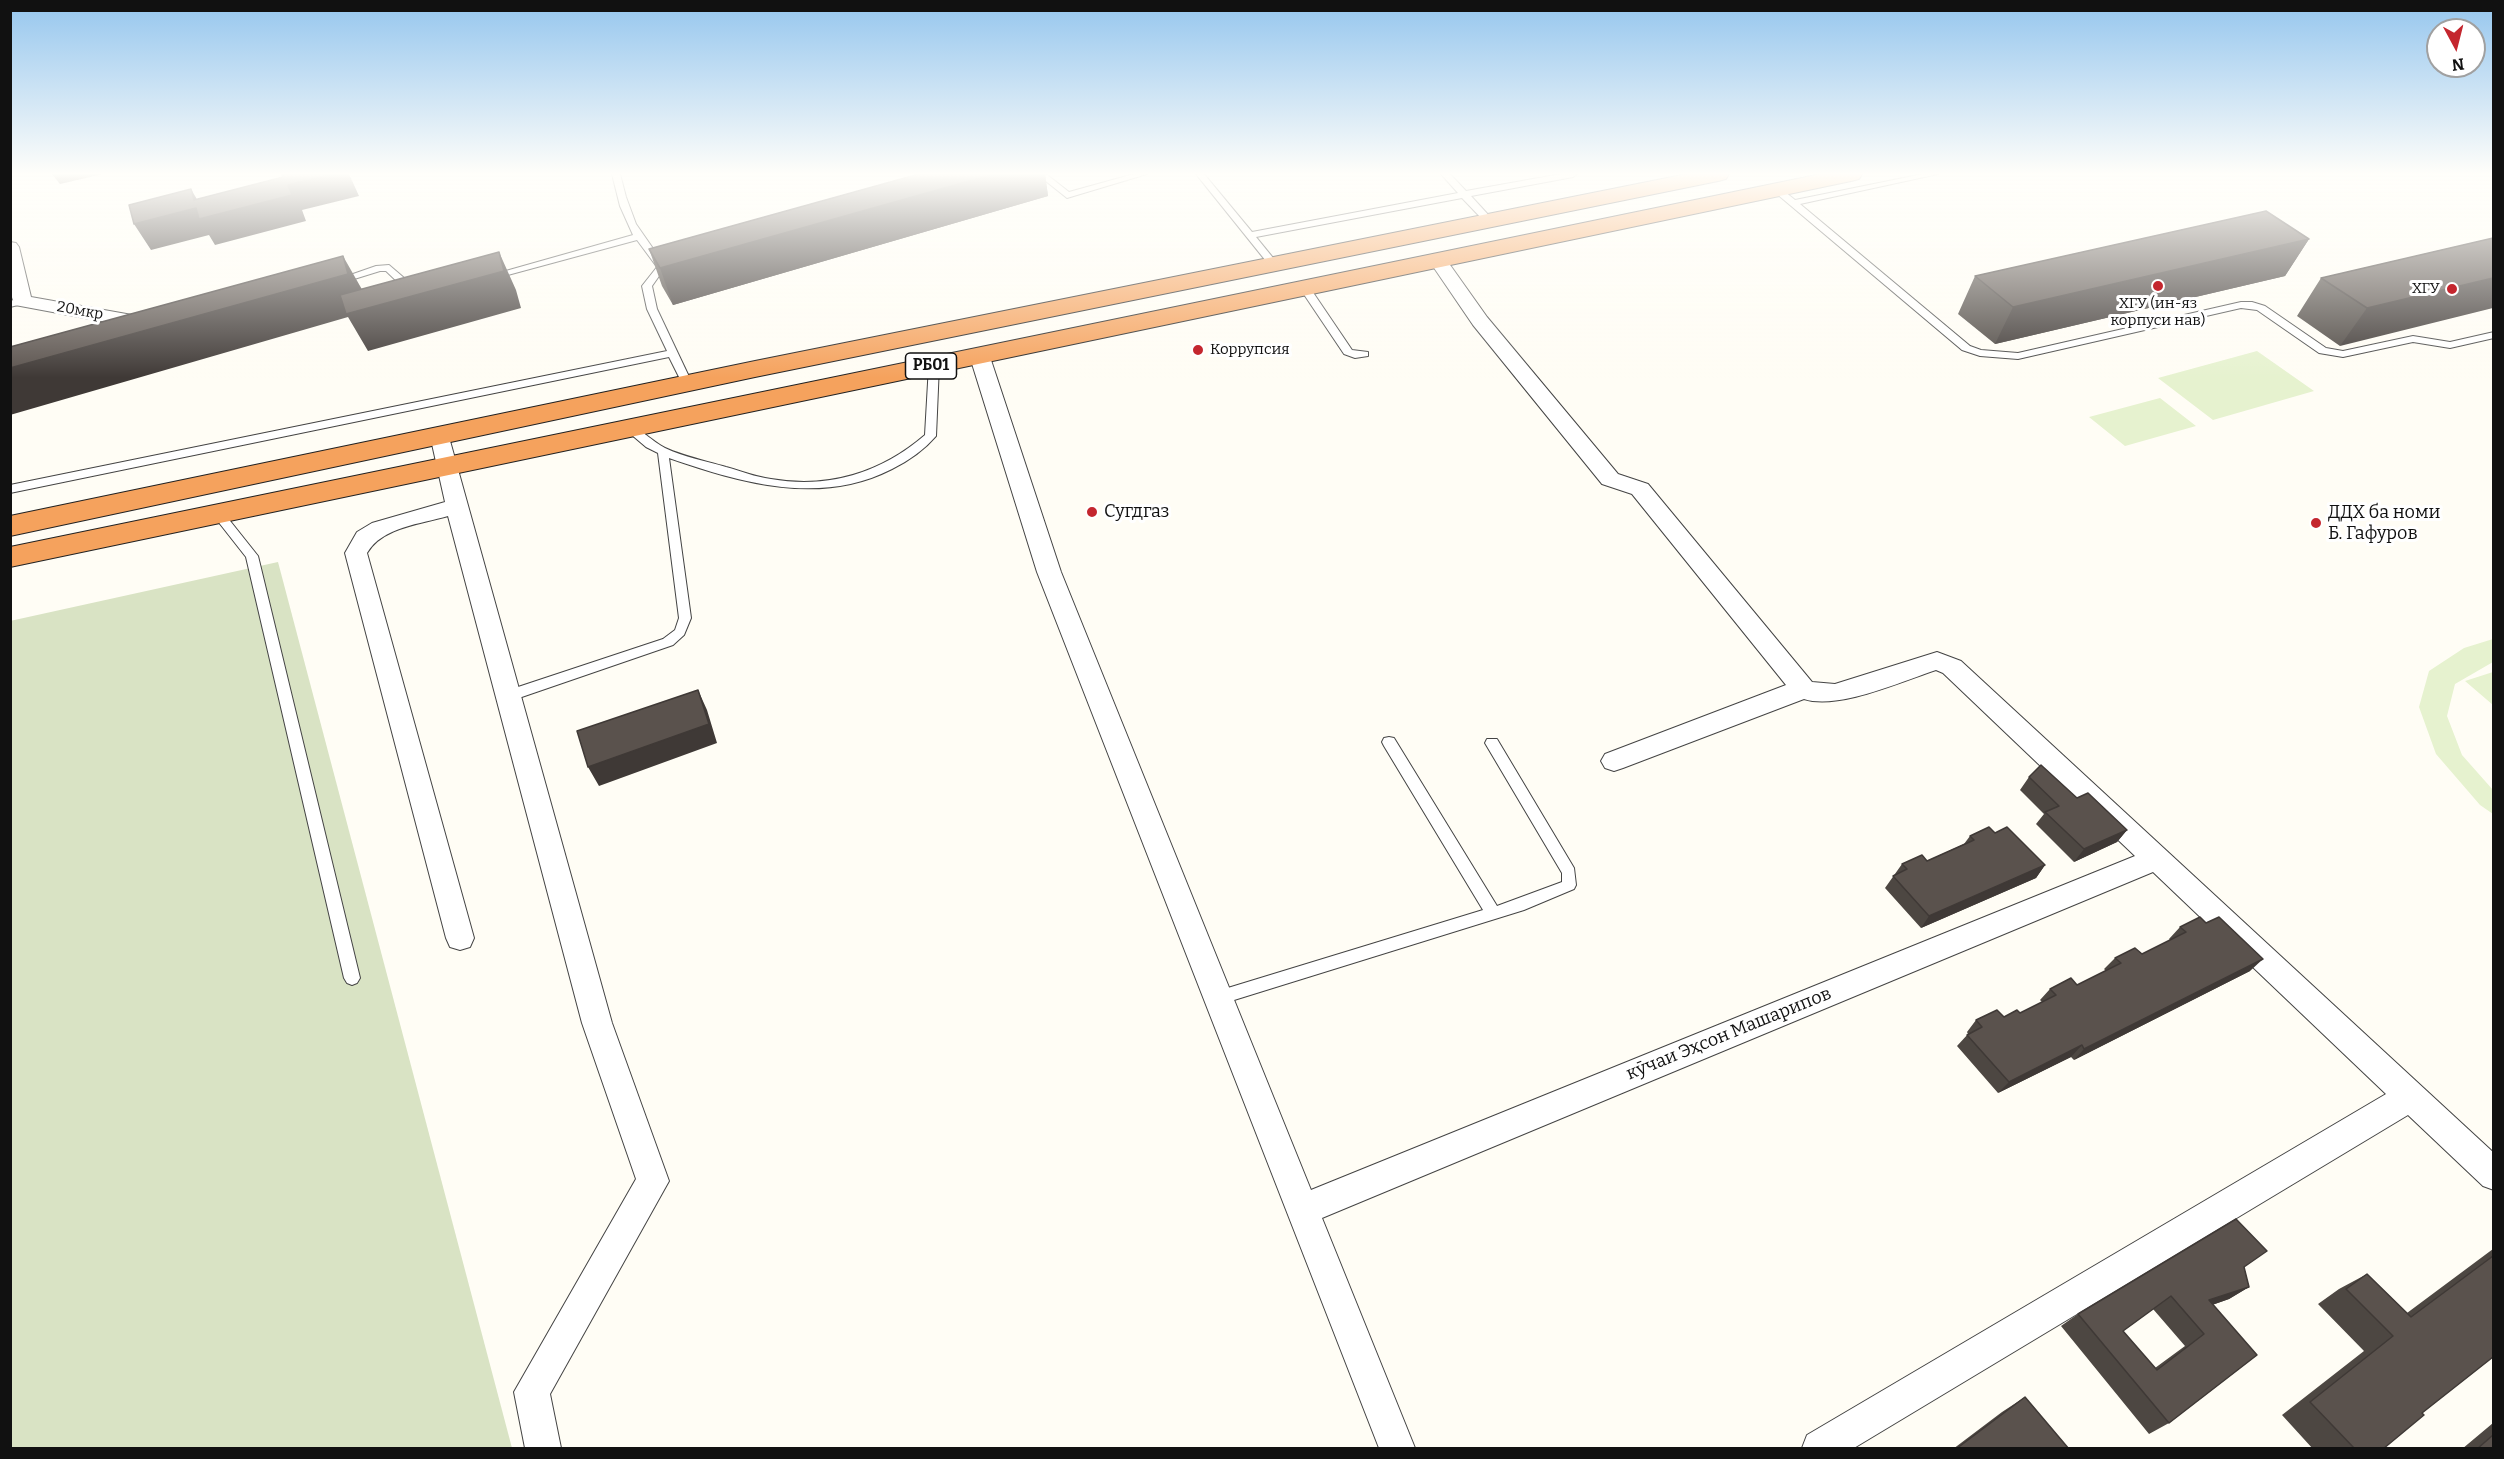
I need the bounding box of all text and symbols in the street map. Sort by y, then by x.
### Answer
north arrow [2426,18,2486,78]
text: N [2451,54,2465,75]
marker: ХГУ (ин-яз корпуси нав) [2151,279,2165,293]
place label: ХГУ [2412,280,2440,298]
marker: ХГУ [2445,282,2459,296]
place label: ХГУ (ин-яз корпуси нав) [2111,295,2205,330]
street label: 20мкр [56,298,104,324]
place label: Коррупсия [1210,341,1290,359]
marker: Коррупсия [1191,343,1205,357]
road number: РБ01 [906,353,956,379]
place label: Сугдгаз [1104,501,1169,523]
place label: ДДХ ба номи Б. Гафуров [2328,502,2440,544]
marker: Сугдгаз [1085,505,1099,519]
marker: ДДХ ба номи Б. Гафуров [2309,516,2323,530]
street label: кӯчаи Эҳсон Машарипов [1623,983,1835,1085]

